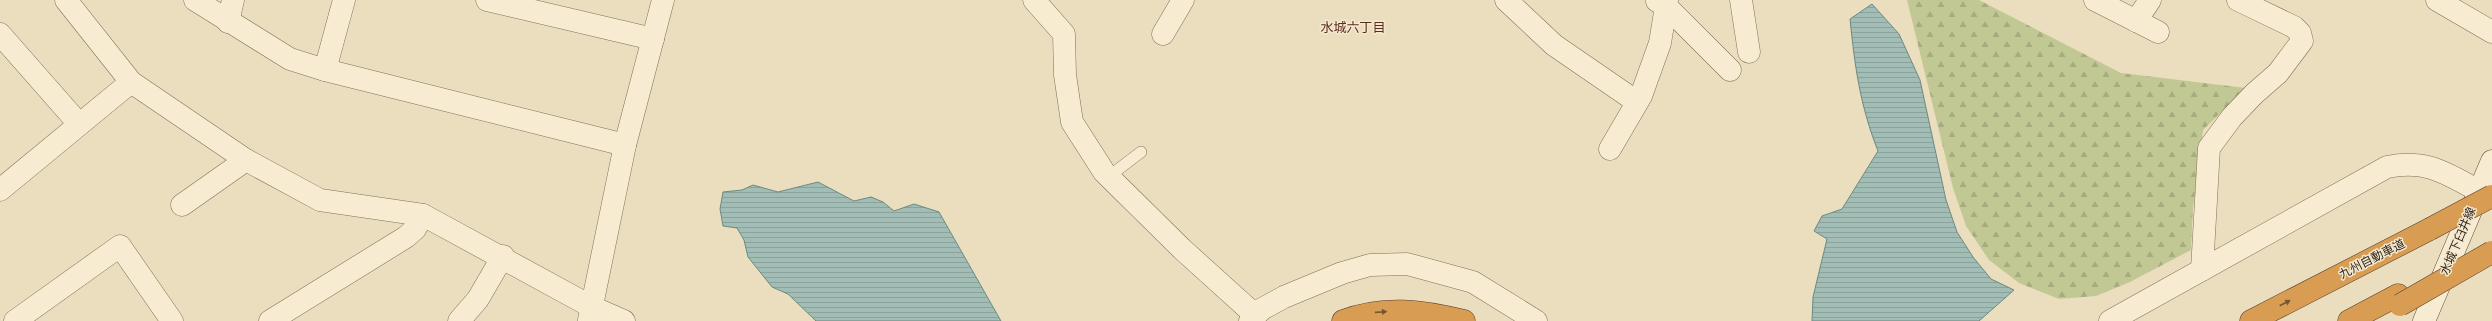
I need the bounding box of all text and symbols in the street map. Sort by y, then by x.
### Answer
district label: 水城六丁目 [1320,18,1386,36]
street label: 水城下臼井線 [2436,204,2479,277]
street label: 九州自動車道 [2336,235,2408,282]
one-way arrow [2279,300,2291,306]
one-way arrow [1375,308,1387,315]

